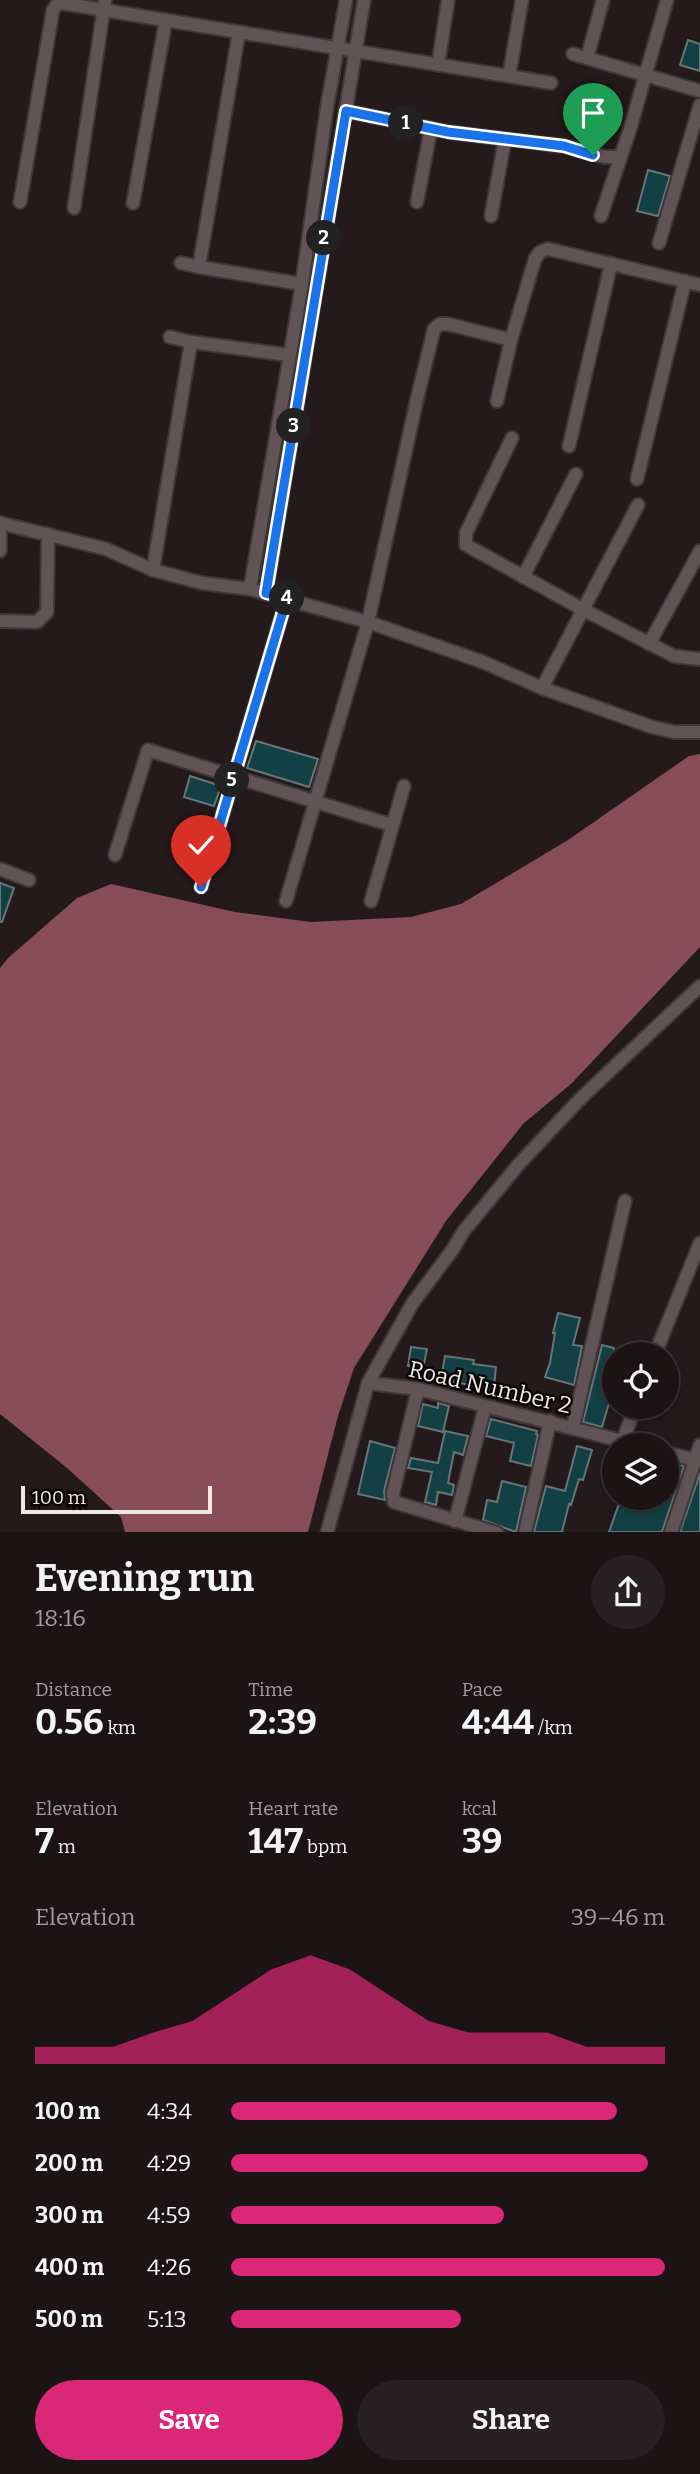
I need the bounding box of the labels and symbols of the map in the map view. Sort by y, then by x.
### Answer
pin [563,83,623,155]
pin: 1 [388,106,424,140]
pin: 2 [306,220,342,256]
pin: 3 [276,408,312,444]
pin: 4 [270,580,304,616]
pin: 5 [215,762,250,798]
pin [171,815,231,887]
street label: Road Number 2 [406,1355,574,1419]
scale bar [21,1484,212,1515]

